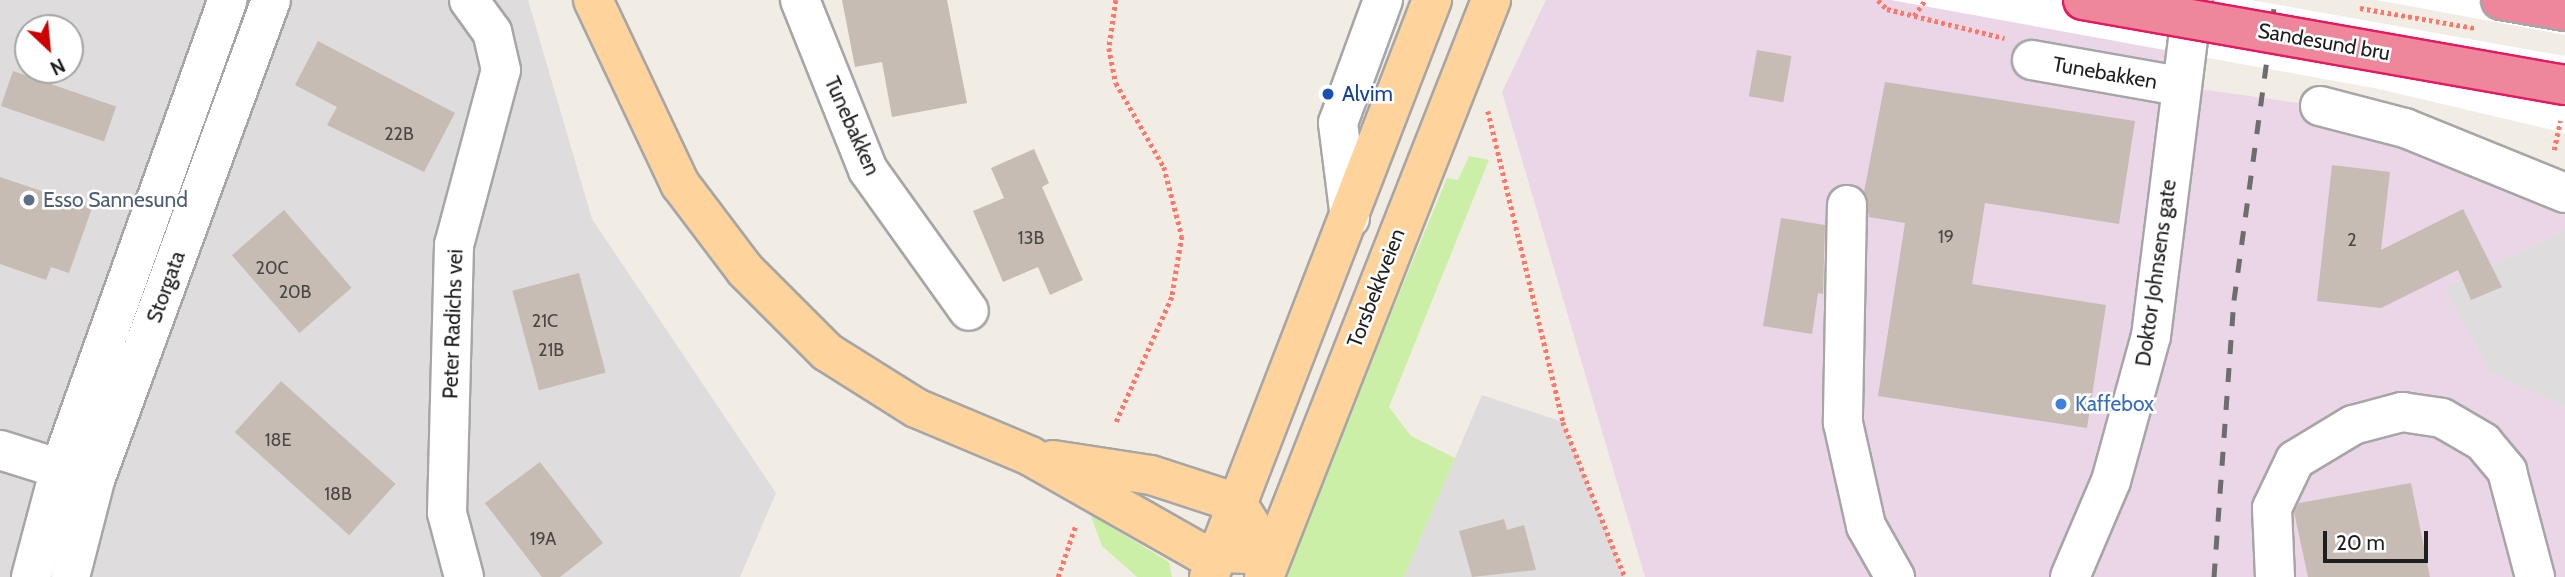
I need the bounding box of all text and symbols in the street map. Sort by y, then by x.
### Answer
north arrow [14,14,84,84]
street label: Sandesund bru [2256,18,2392,66]
street label: Tunebakken [2051,51,2159,95]
text: N [46,53,69,80]
street label: Tunebakken [819,73,885,179]
place label: Alvim [1342,81,1393,107]
marker: Alvim [1320,86,1336,102]
house number: 22B [384,123,414,145]
street label: Doktor Johnsens gate [2130,178,2182,368]
place label: Esso Sannesund [43,187,188,213]
marker: Esso Sannesund [21,192,37,208]
street label: Torsbekkveien [1342,225,1410,351]
house number: 19 [1938,226,1954,248]
house number: 13B [1018,227,1044,249]
house number: 2 [2347,229,2357,251]
street label: Storgata [141,248,191,326]
street label: Peter Radichs vei [438,249,468,399]
house number: 20C [255,257,289,279]
house number: 20B [279,281,311,303]
house number: 21C [532,310,558,332]
house number: 21B [538,339,564,361]
place label: Kaffebox [2075,391,2154,417]
marker: Kaffebox [2053,396,2069,412]
house number: 18E [265,429,291,451]
house number: 18B [324,483,352,505]
scale bar [2327,518,2432,562]
house number: 19A [530,528,556,550]
text: 20 m [2336,530,2385,555]

